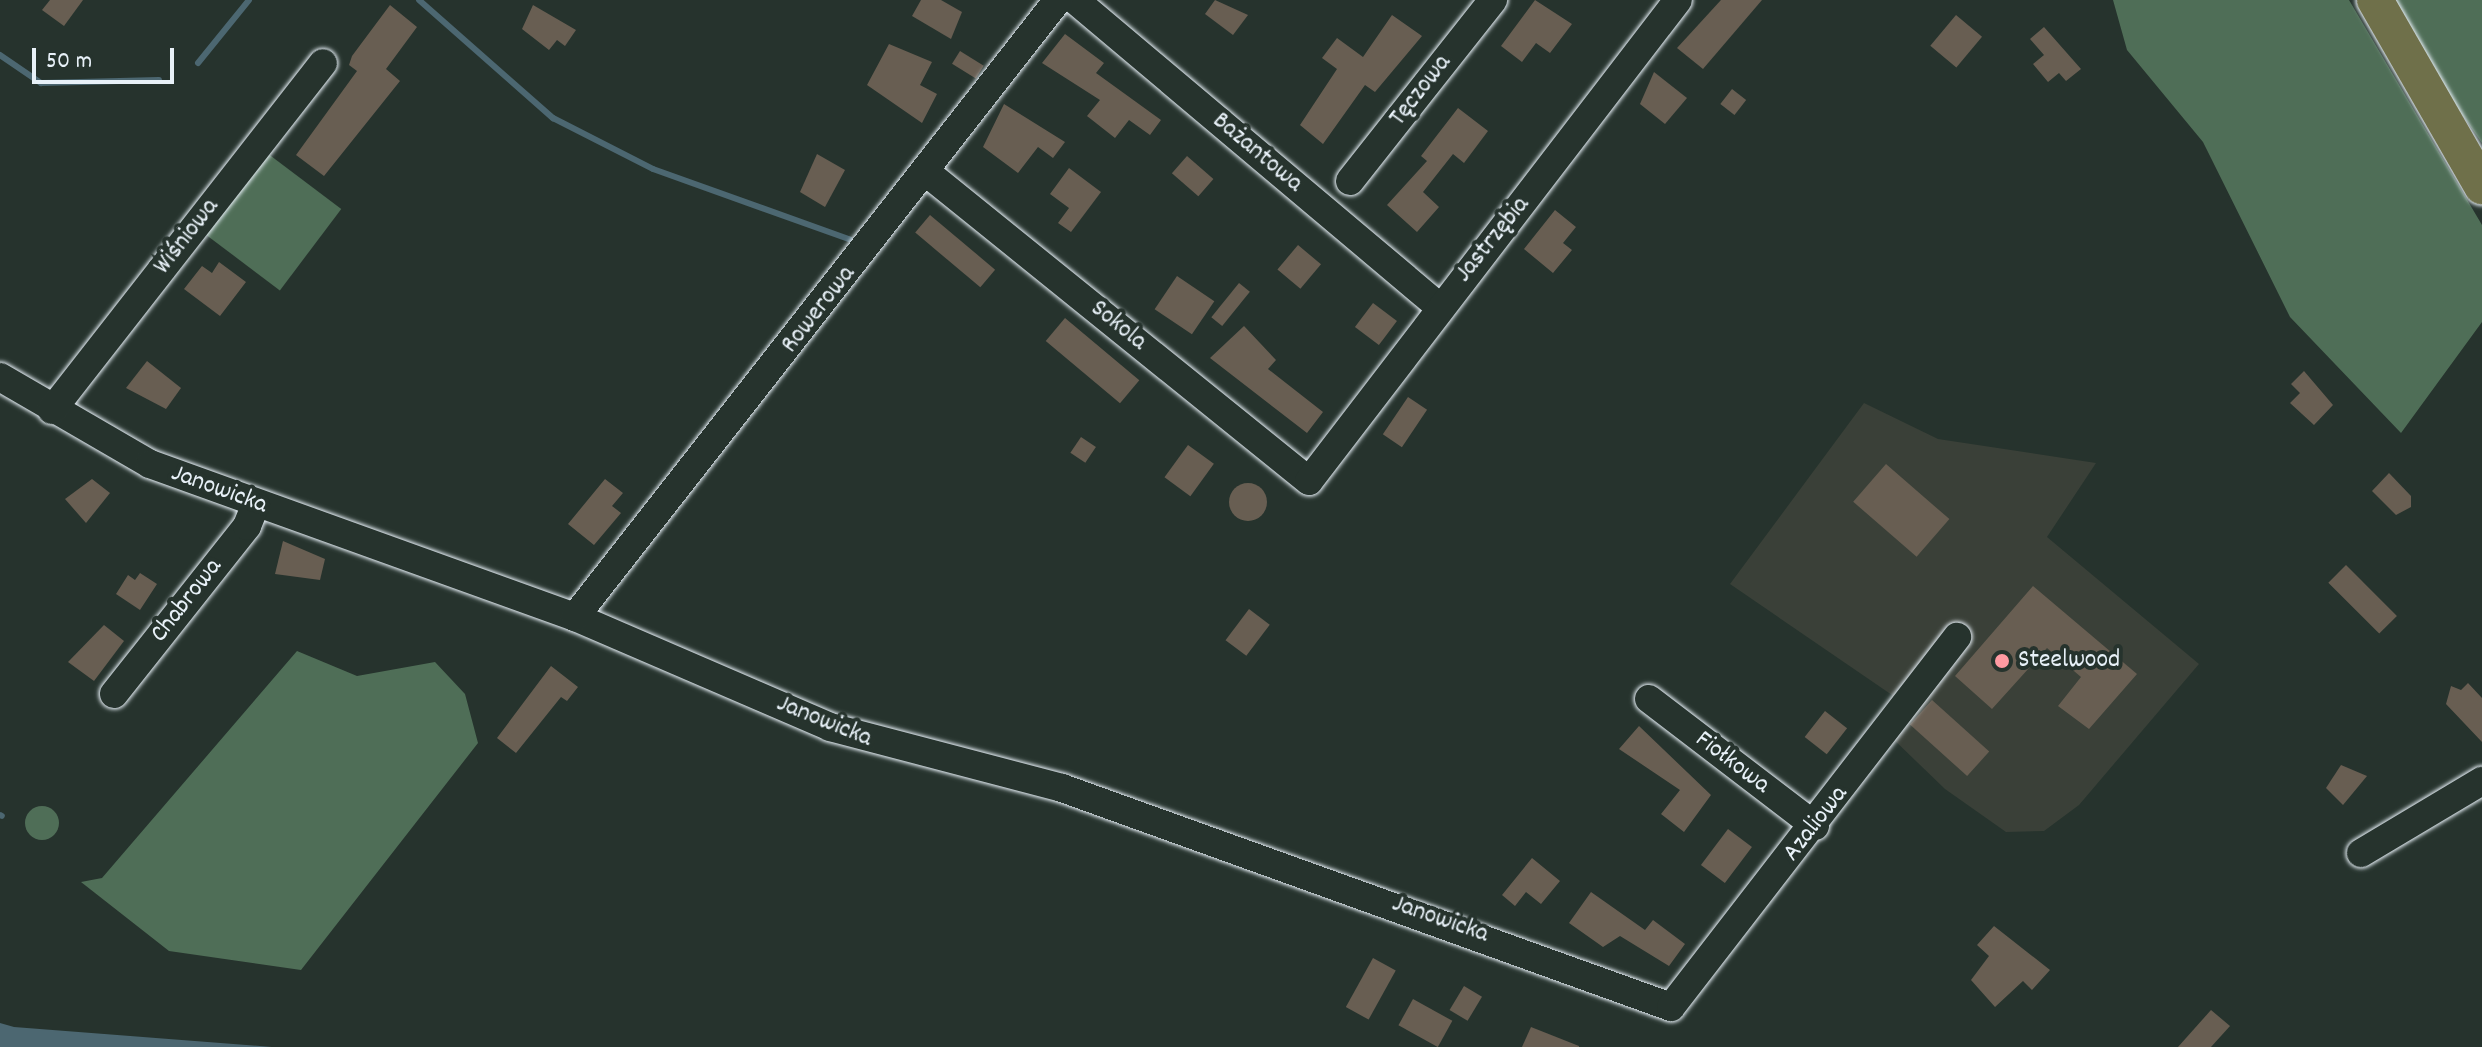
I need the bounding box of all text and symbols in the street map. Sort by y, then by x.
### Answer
scale bar [36,32,178,82]
text: 50 m [46,45,92,79]
street label: Tęczowa [1383,49,1459,133]
street label: Bażantowa [1205,106,1309,200]
street label: Jastrzębia [1449,191,1537,289]
street label: Wiśniowa [148,193,226,281]
street label: Rowerowa [775,260,863,360]
street label: Sokola [1083,294,1153,358]
street label: Janowicka [167,458,271,522]
street label: Chabrowa [144,553,230,649]
place label: Steelwood [2018,645,2120,677]
marker: Steelwood [1993,652,2011,670]
street label: Janowicka [772,689,876,755]
street label: Fiołkowa [1688,725,1776,801]
street label: Azaliowa [1777,780,1855,868]
street label: Janowicka [1388,889,1492,951]

